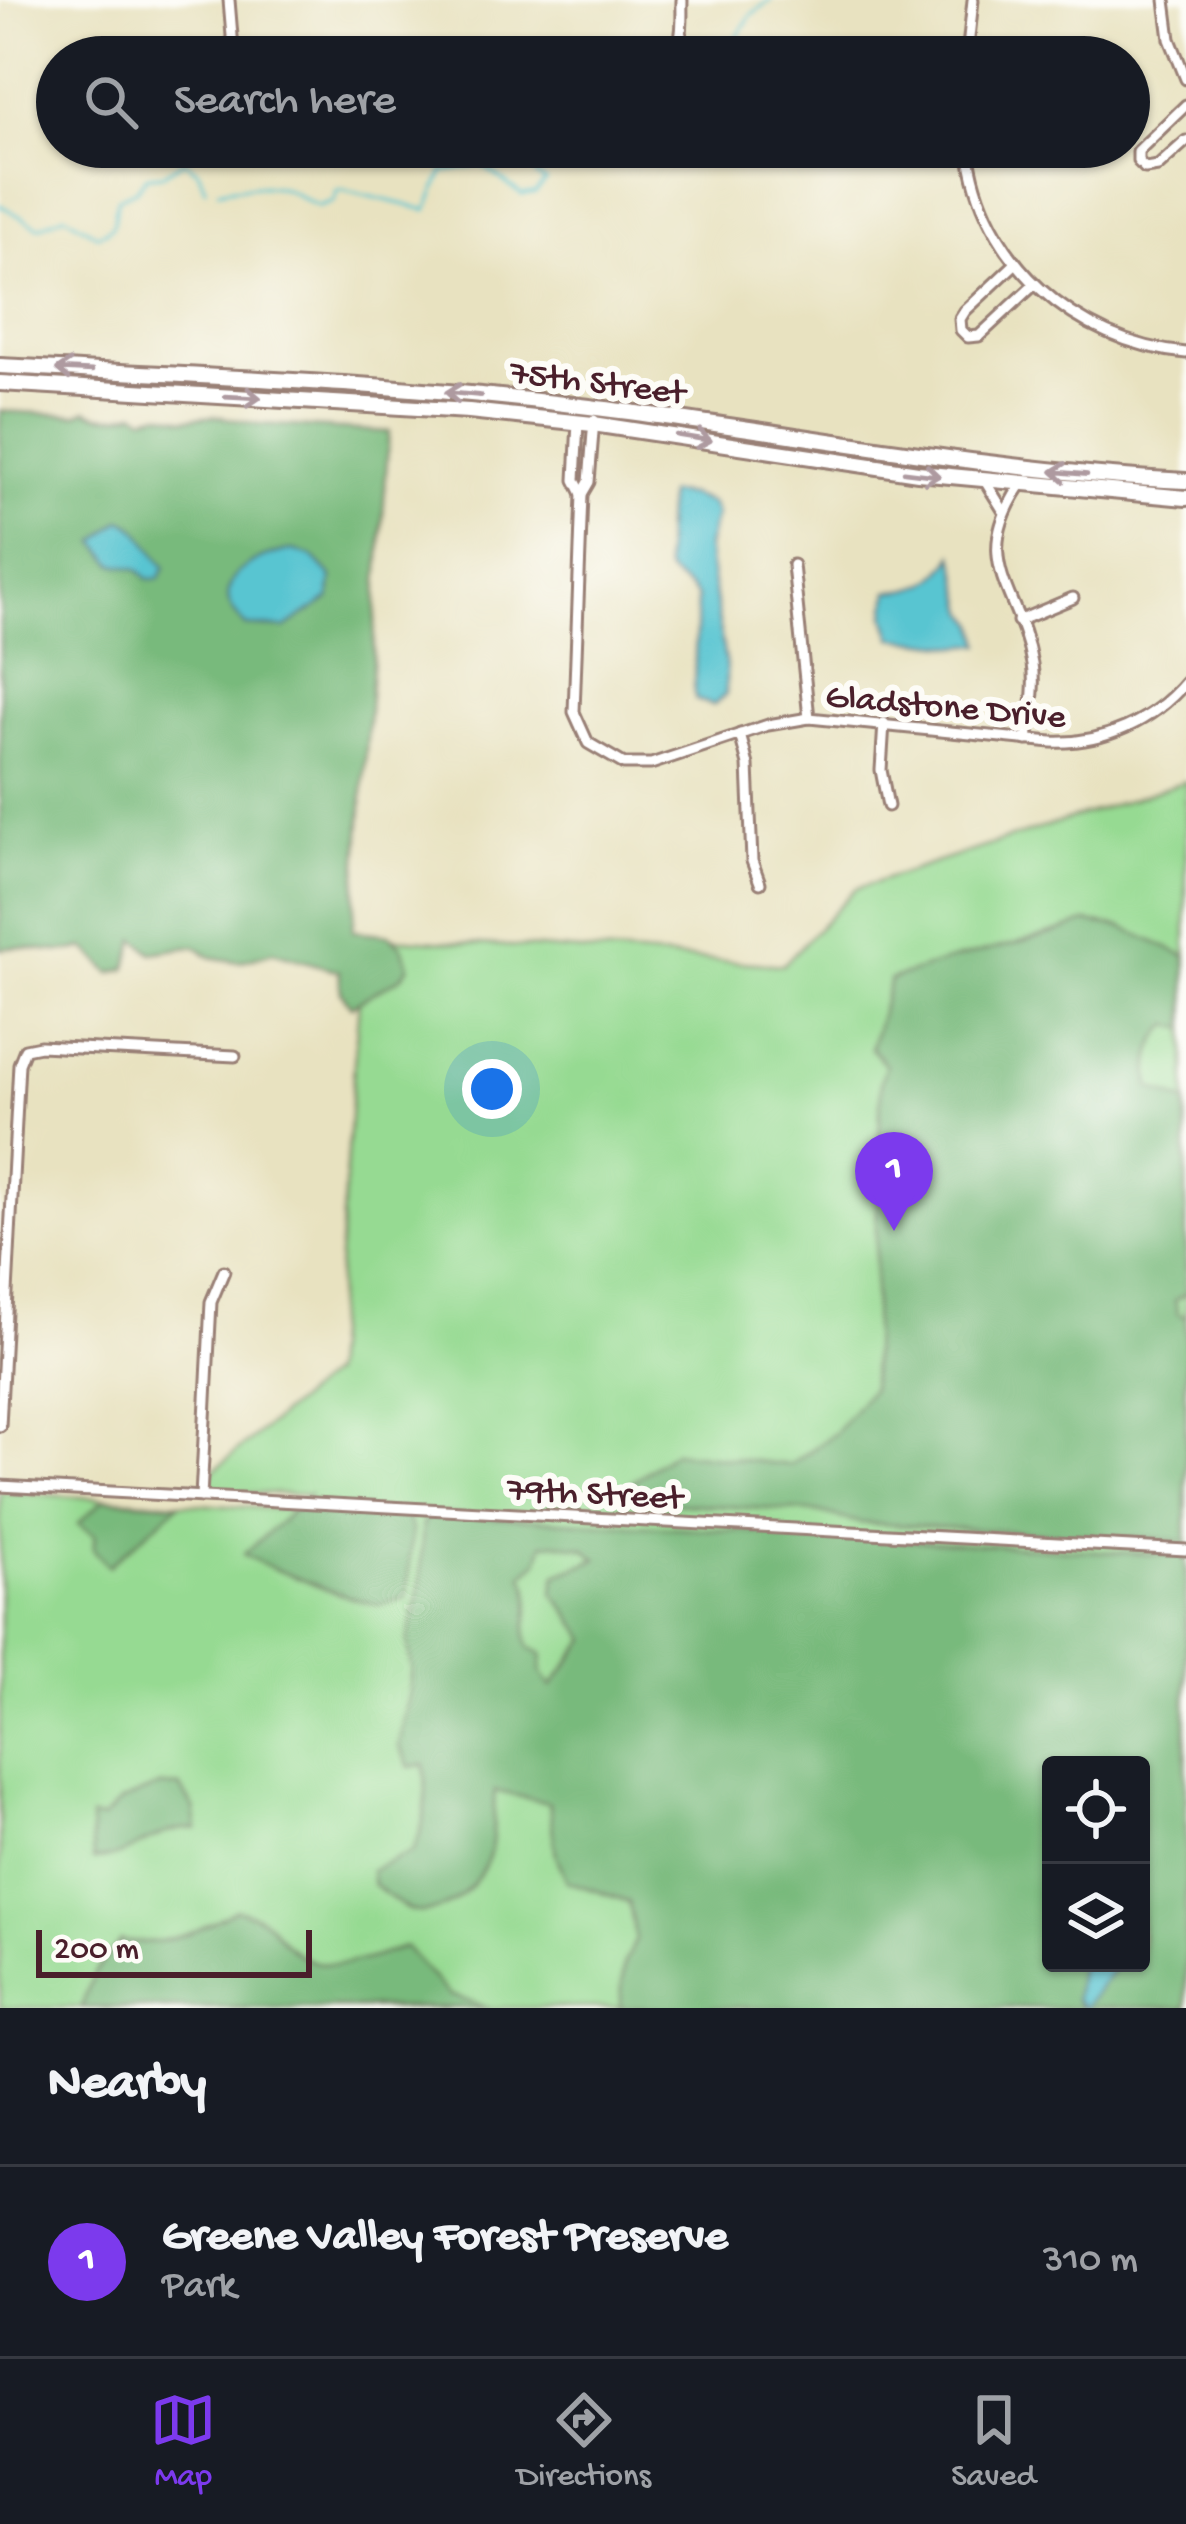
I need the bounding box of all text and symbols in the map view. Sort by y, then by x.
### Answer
search box [36,36,1150,168]
icon: search [78,69,144,135]
text: Search here [174,76,396,129]
street label: 75th Street [506,353,691,418]
one-way arrow [55,358,94,381]
one-way arrow [444,382,483,405]
one-way arrow [223,386,262,409]
one-way arrow [673,428,712,451]
one-way arrow [1050,461,1089,484]
one-way arrow [902,463,941,485]
street label: Gladstone Drive [824,678,1068,741]
your location [462,1059,522,1119]
pin: 1 [855,1132,933,1231]
street label: 79th Street [505,1470,687,1523]
map controls [1042,1756,1150,1972]
button: locate [1042,1756,1150,1864]
button: layers [1042,1864,1150,1972]
scale bar [36,1924,312,1977]
text: 200 m [54,1932,139,1970]
text: Nearby [48,2056,206,2116]
text: Greene Valley Forest Preserve [162,2212,728,2265]
text: 1 [79,2239,95,2285]
text: 310 m [1043,2239,1138,2285]
text: Park [162,2265,236,2311]
tab: Map [150,2387,216,2497]
tab: Directions [517,2387,651,2497]
tab: Saved [951,2387,1036,2497]

